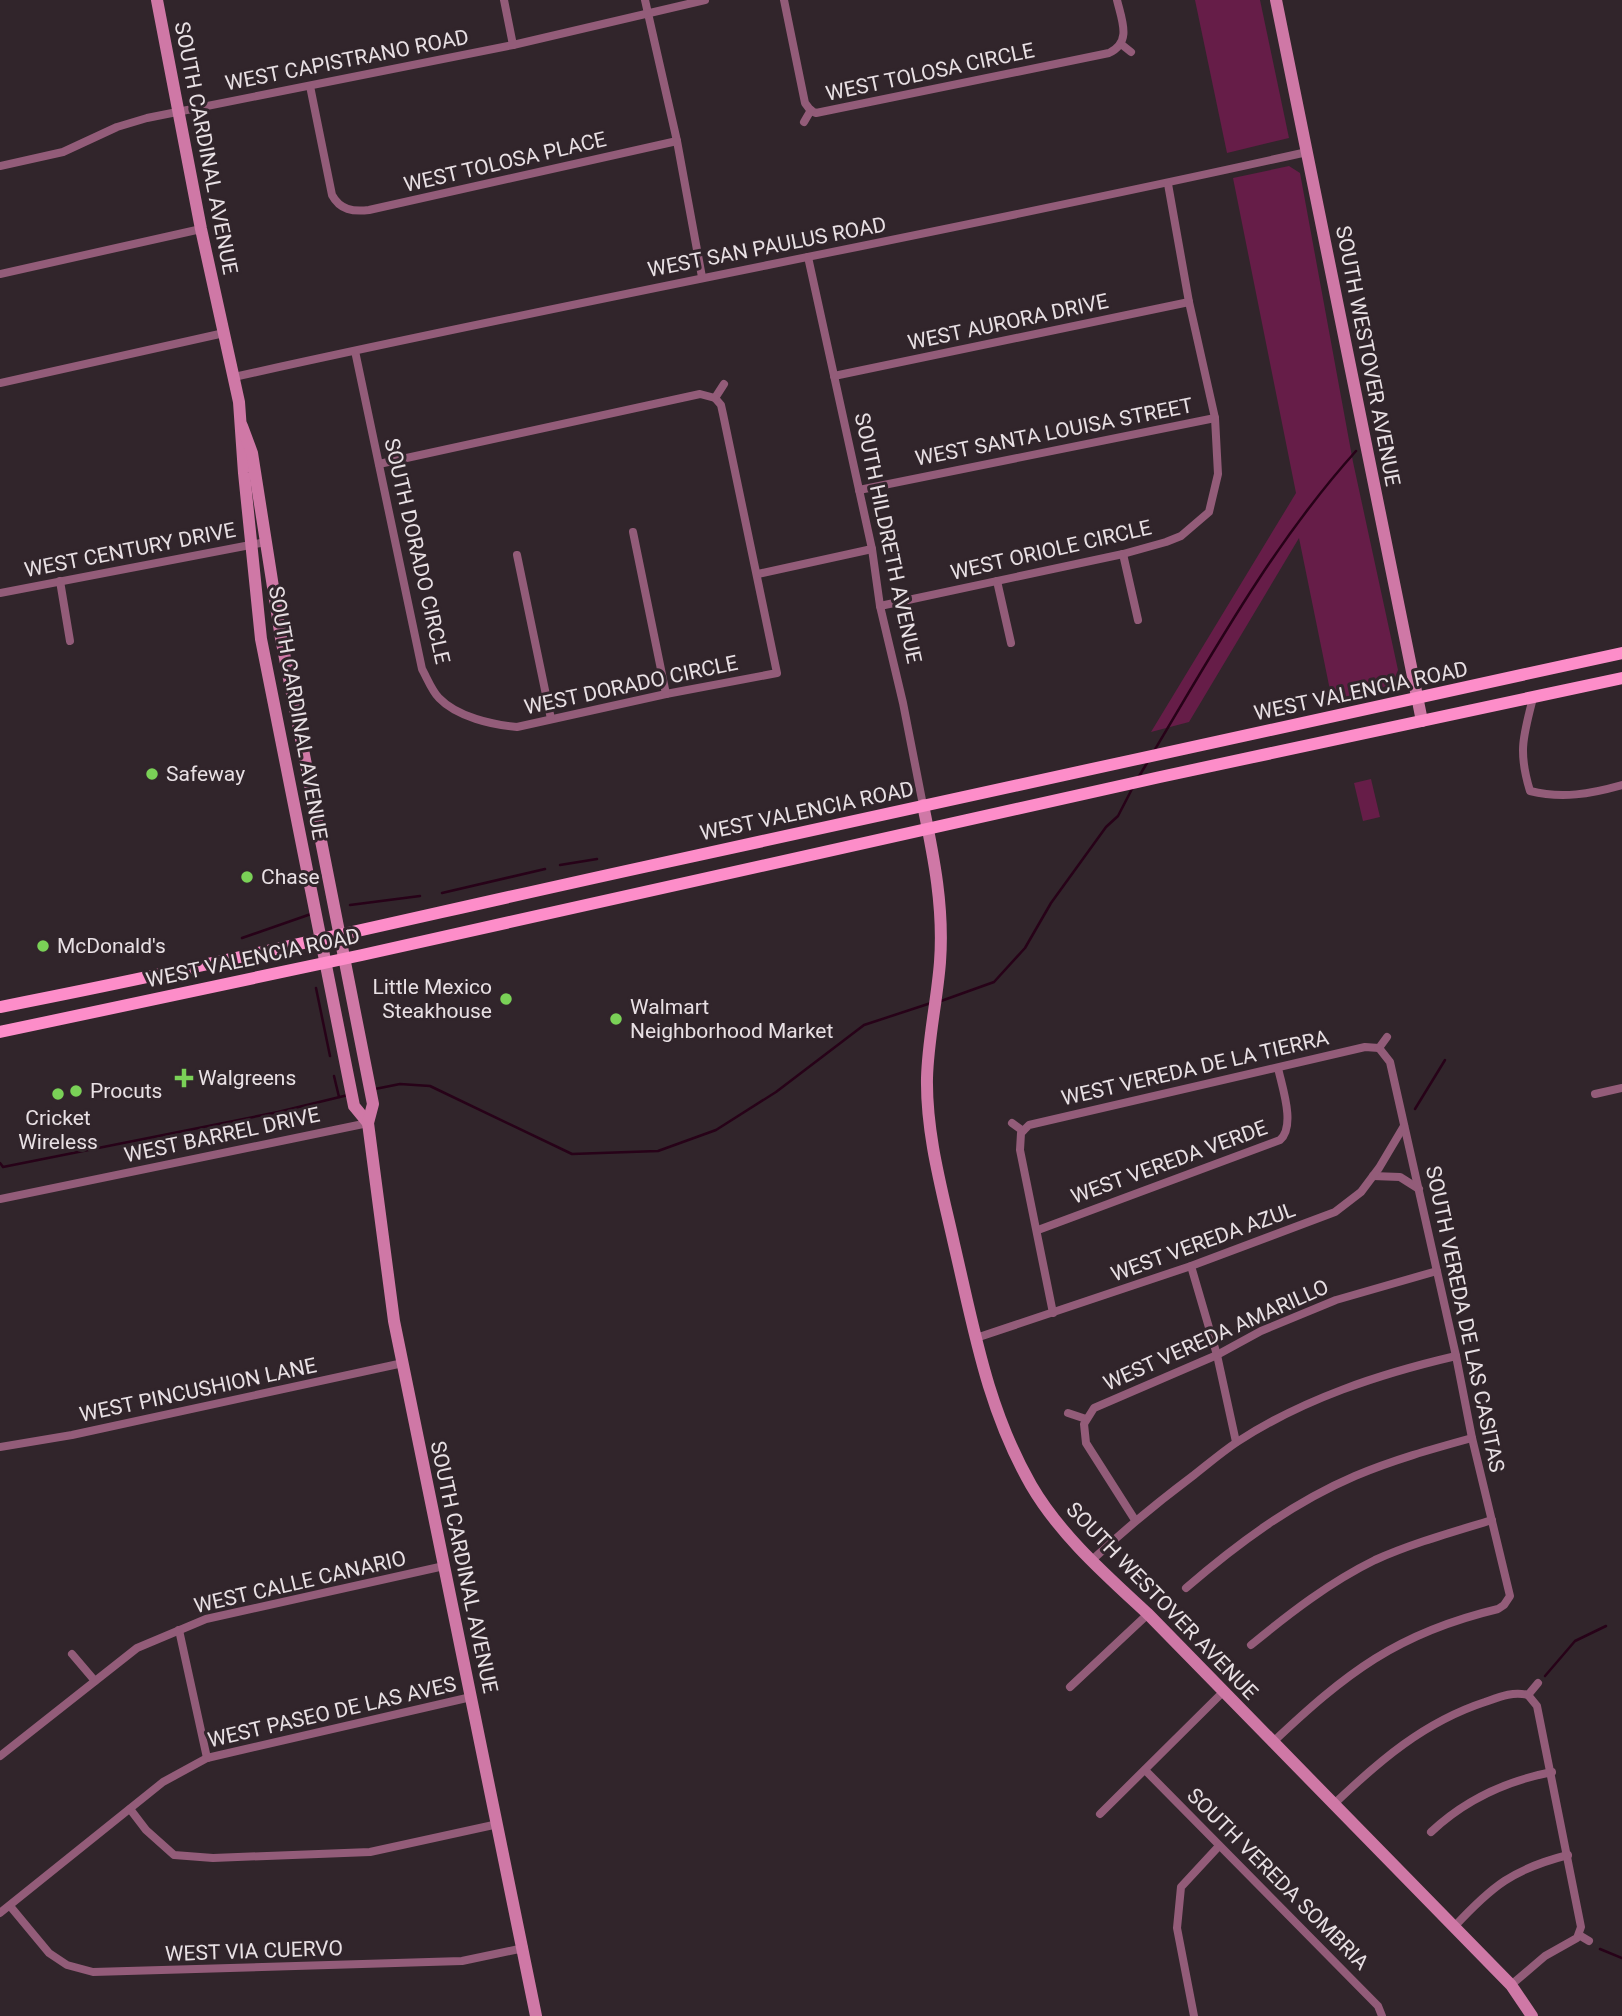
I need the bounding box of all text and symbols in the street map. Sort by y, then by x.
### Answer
street label: SOUTH CARDINAL AVENUE [170,20,242,277]
street label: WEST CAPISTRANO ROAD [223,25,471,95]
street label: WEST TOLOSA CIRCLE [824,38,1036,106]
street label: WEST TOLOSA PLACE [401,127,609,197]
street label: WEST SAN PAULUS ROAD [646,212,888,282]
street label: SOUTH WESTOVER AVENUE [1331,224,1405,488]
street label: WEST AURORA DRIVE [905,289,1111,355]
street label: WEST SANTA LOUISA STREET [913,393,1195,471]
street label: SOUTH HILDRETH AVENUE [850,411,926,666]
street label: SOUTH DORADO CIRCLE [379,436,455,666]
street label: WEST ORIOLE CIRCLE [948,515,1154,585]
street label: WEST CENTURY DRIVE [22,518,238,582]
street label: SOUTH CARDINAL AVENUE [264,584,332,842]
street label: WEST DORADO CIRCLE [522,651,740,719]
street label: WEST VALENCIA ROAD [1252,657,1470,725]
place label: Safeway [166,762,245,786]
marker: Safeway [144,766,160,782]
street label: WEST VALENCIA ROAD [698,777,916,845]
place label: Chase [261,865,320,889]
marker: Chase [239,869,255,885]
street label: WEST VALENCIA ROAD [144,924,362,992]
place label: McDonald's [57,934,166,958]
marker: McDonald's [35,938,51,954]
place label: Little Mexico Steakhouse [372,975,492,1023]
marker: Little Mexico Steakhouse [498,991,514,1007]
place label: Walmart Neighborhood Market [630,995,833,1043]
marker: Walmart Neighborhood Market [608,1011,624,1027]
street label: WEST VEREDA DE LA TIERRA [1059,1025,1331,1110]
place label: Walgreens [198,1066,296,1090]
marker: Walgreens [176,1070,192,1086]
place label: Procuts [90,1079,162,1103]
marker: Procuts [68,1083,84,1099]
marker: Cricket Wireless [50,1086,66,1102]
street label: WEST BARREL DRIVE [122,1103,322,1167]
place label: Cricket Wireless [18,1106,98,1154]
street label: WEST VEREDA VERDE [1068,1115,1270,1209]
street label: SOUTH VEREDA DE LAS CASITAS [1421,1163,1509,1475]
street label: WEST VEREDA AZUL [1108,1198,1298,1286]
street label: WEST VEREDA AMARILLO [1100,1274,1332,1396]
street label: WEST PINCUSHION LANE [77,1353,319,1427]
street label: SOUTH CARDINAL AVENUE [426,1439,502,1695]
street label: SOUTH WESTOVER AVENUE [1061,1497,1263,1705]
street label: WEST CALLE CANARIO [192,1546,408,1618]
street label: WEST PASEO DE LAS AVES [205,1672,459,1752]
street label: SOUTH VEREDA SOMBRIA [1182,1783,1374,1975]
street label: WEST VIA CUERVO [165,1936,343,1966]

